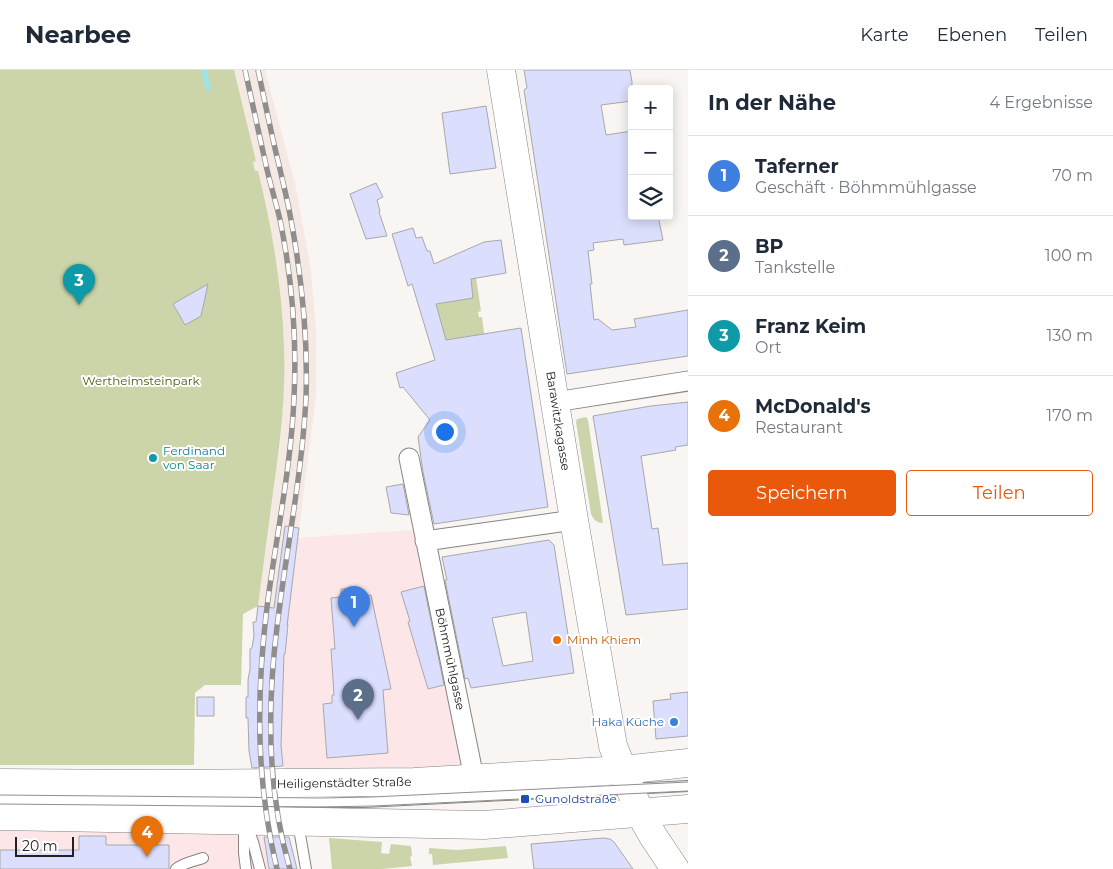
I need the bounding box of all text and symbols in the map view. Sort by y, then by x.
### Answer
text: Nearbee [25,20,131,49]
text: Karte [860,24,909,46]
text: Ebenen [937,24,1007,46]
text: Teilen [1035,24,1088,46]
map controls [628,85,673,220]
button: + [628,85,673,130]
text: In der Nähe [708,90,836,115]
text: 4 Ergebnisse [989,93,1093,112]
button: − [628,130,673,175]
text: Taferner [755,155,839,178]
text: 1 [721,166,727,185]
text: 70 m [1052,166,1093,185]
button: layers [628,175,673,220]
text: Geschäft · Böhmmühlgasse [755,178,977,197]
text: BP [755,235,783,258]
text: 2 [719,246,729,265]
text: 100 m [1045,246,1093,265]
text: Tankstelle [755,258,835,277]
pin: 3 [63,264,95,305]
text: Franz Keim [755,315,866,338]
text: 3 [719,326,729,345]
text: 130 m [1046,326,1093,345]
text: Ort [755,338,782,357]
street label: Barawitzkagasse [543,370,574,472]
park label: Wertheimsteinpark [82,373,200,388]
text: McDonald's [755,395,871,418]
text: 4 [718,406,730,425]
text: 170 m [1046,406,1093,425]
text: Restaurant [755,418,843,437]
your location [432,419,458,445]
place label: Ferdinand von Saar [163,443,225,472]
marker: Ferdinand von Saar [147,452,159,464]
button: Speichern [708,470,896,516]
button: Teilen [906,470,1093,516]
pin: 1 [338,586,370,627]
street label: Böhmmühlgasse [432,607,469,711]
place label: Minh Khiem [567,632,641,647]
marker: Minh Khiem [551,634,563,646]
pin: 2 [342,679,374,720]
place label: Haka Küche [591,714,664,729]
marker: Haka Küche [668,716,680,728]
street label: Heiligenstädter Straße [277,774,411,791]
place label: Gunoldstraße [535,791,617,806]
marker: Gunoldstraße [519,793,531,805]
pin: 4 [131,816,163,857]
scale bar [15,834,74,857]
text: 20 m [22,837,58,855]

